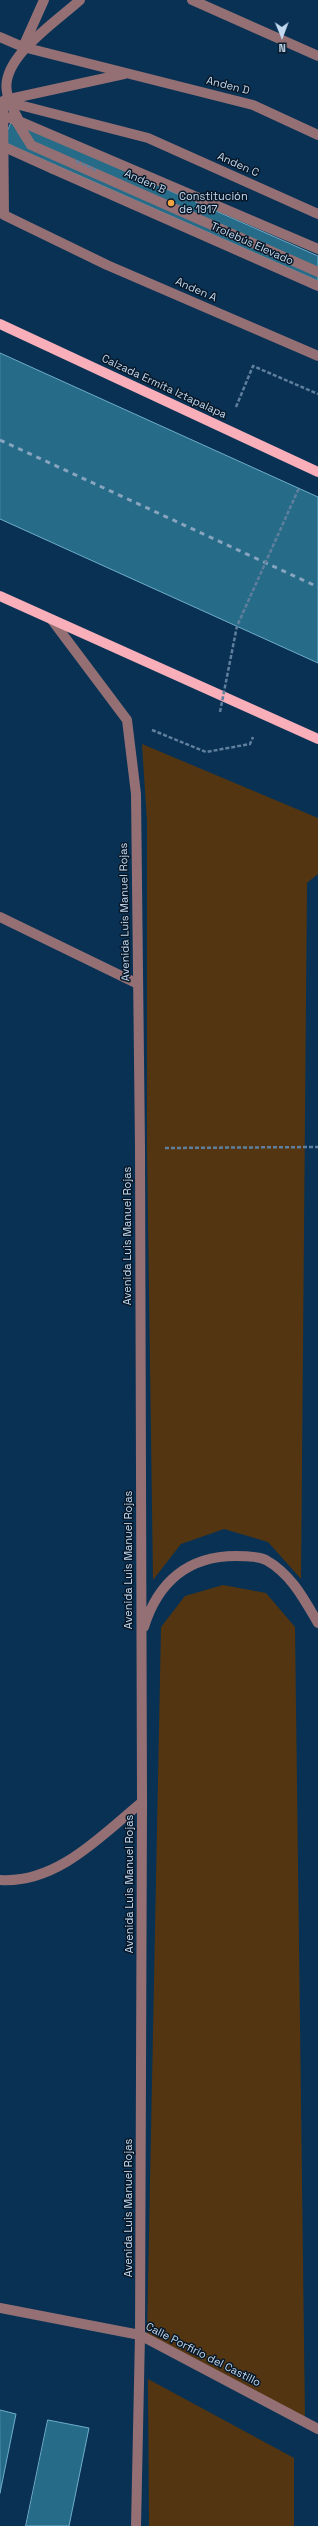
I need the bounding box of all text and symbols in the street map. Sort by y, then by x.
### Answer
north arrow [262,16,302,56]
text: N [278,41,286,55]
street label: Anden D [205,74,251,98]
street label: Anden C [215,150,261,180]
street label: Anden B [122,167,168,197]
place label: Constitución de 1917 [179,190,248,216]
marker: Constitución de 1917 [166,198,176,208]
street label: Trolebús Elevado [209,220,295,268]
street label: Anden A [173,275,219,305]
street label: Calzada Ermita Iztapalapa [99,352,229,422]
street label: Avenida Luis Manuel Rojas [117,843,133,981]
street label: Avenida Luis Manuel Rojas [121,1167,135,1305]
street label: Avenida Luis Manuel Rojas [122,1491,136,1629]
street label: Avenida Luis Manuel Rojas [123,1815,137,1953]
street label: Avenida Luis Manuel Rojas [122,2139,136,2277]
street label: Calle Porfirio del Castillo [143,2320,263,2390]

